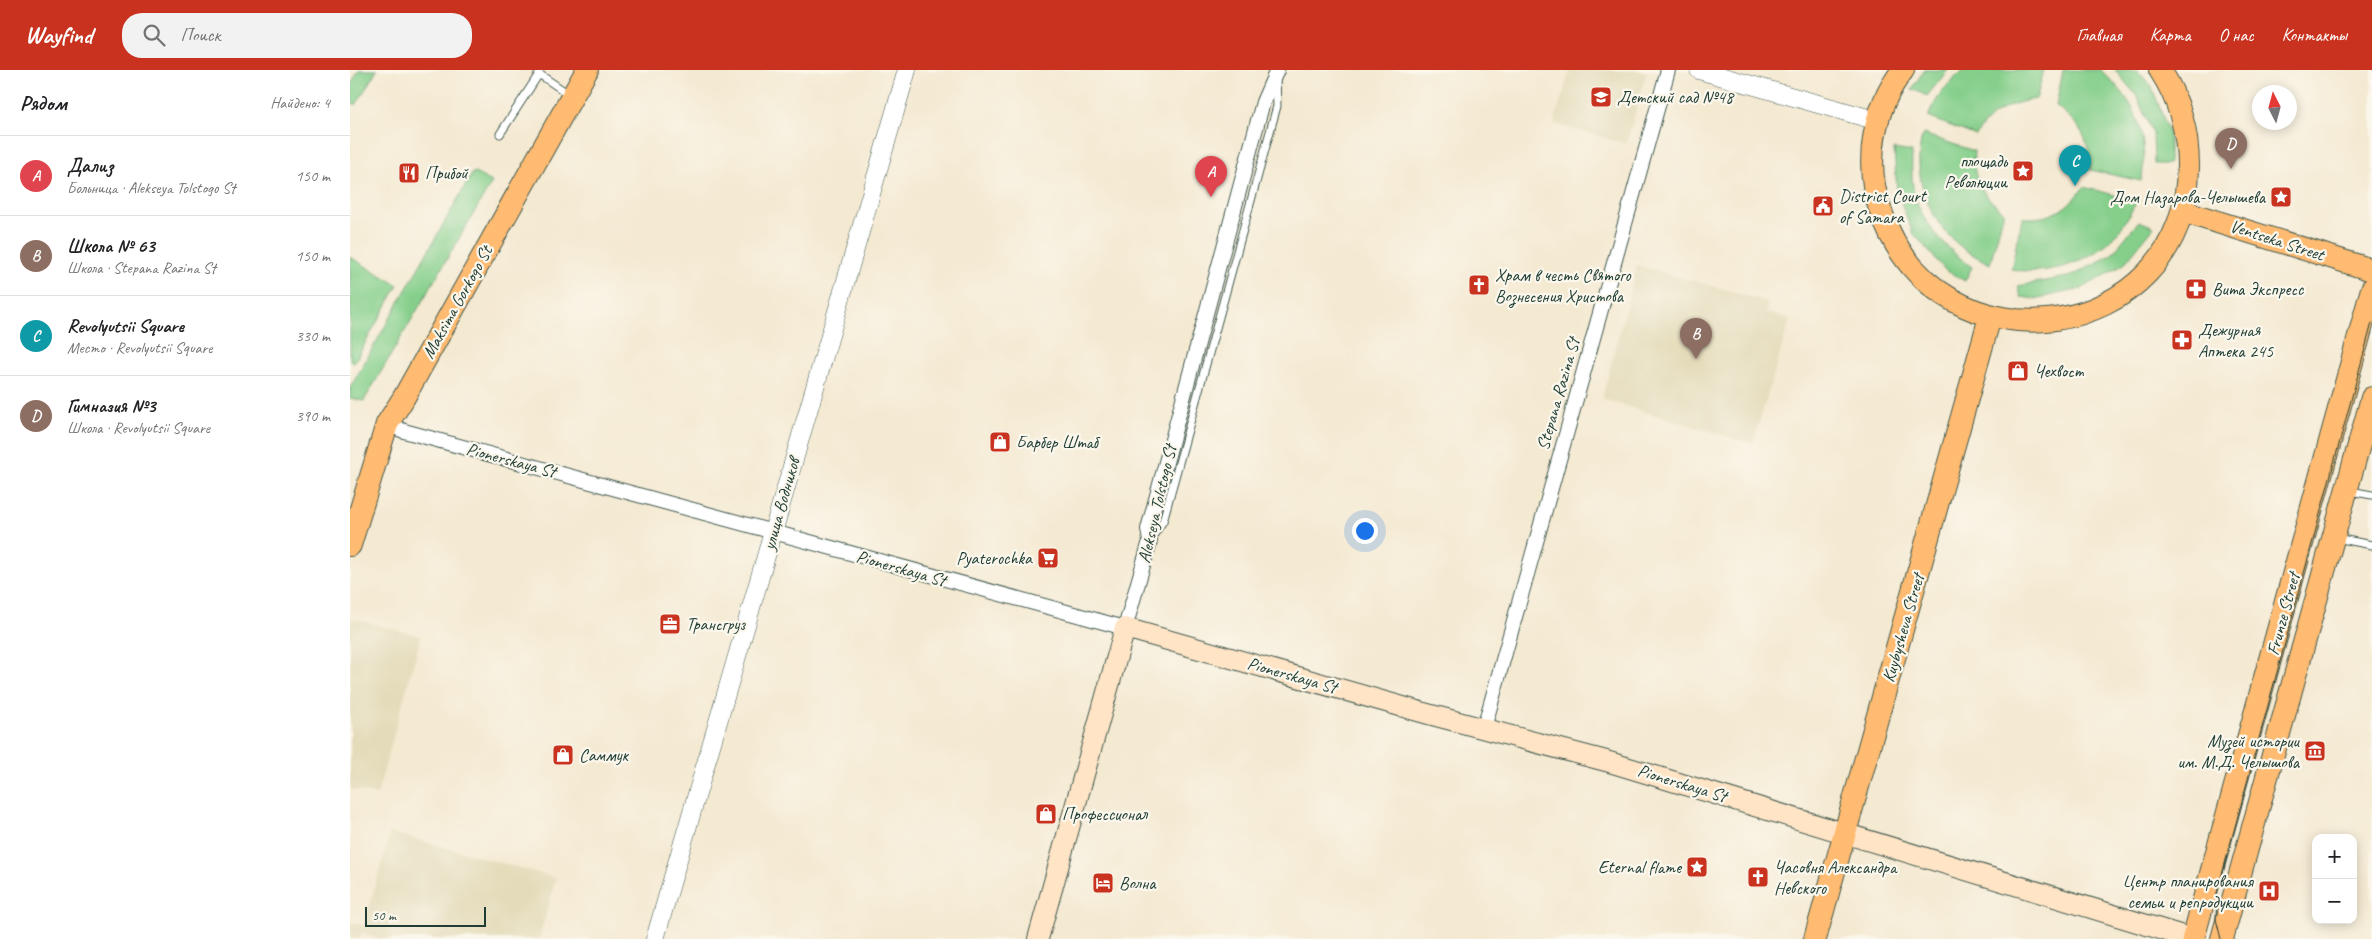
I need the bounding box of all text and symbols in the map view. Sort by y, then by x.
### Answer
search box [122,13,472,58]
text: Wayfind [25,20,92,50]
icon: search [140,21,168,49]
text: Поиск [180,23,220,47]
text: Главная [2077,24,2122,46]
text: Карта [2150,24,2191,46]
text: О нас [2219,24,2254,46]
text: Контакты [2282,24,2347,46]
school or university icon: Детский сад №48 [1589,85,1613,109]
north arrow [2252,85,2297,130]
place label: Детский сад №48 [1617,86,1735,108]
text: Рядом [20,90,67,116]
text: Найдено: 4 [270,93,330,113]
pin: D [2215,128,2247,169]
pin: C [2059,145,2091,186]
place label: площадь Революции [1945,150,2008,193]
text: Дализ [67,154,113,178]
pin: A [1195,156,1227,197]
place icon: площадь Революции [2011,159,2035,183]
restaurant icon: Прибой [397,161,421,185]
place label: Прибой [425,162,469,184]
text: A [32,166,40,186]
text: 150 m [296,166,330,186]
text: Больница · Alekseya Tolstogo St [67,178,235,198]
place label: District Court of Samara [1839,185,1928,228]
place icon: Дом Назарова-Челышева [2269,185,2293,209]
place label: Дом Назарова-Челышева [2110,186,2267,209]
public building icon: District Court of Samara [1811,194,1835,218]
street label: Ventseka Street [2227,215,2329,266]
text: Школа № 63 [67,234,155,258]
street label: Maksima Gorkogo St [417,240,498,362]
text: B [32,246,40,266]
text: 150 m [296,246,330,266]
text: Школа · Stepana Razina St [67,258,216,278]
place label: Храм в честь Святого Вознесения Христова [1495,264,1632,308]
church icon: Храм в честь Святого Вознесения Христова [1467,273,1491,297]
pharmacy icon: Вита Экспресс [2184,277,2208,301]
place label: Вита Экспресс [2212,278,2305,300]
text: Revolyutsii Square [67,314,184,338]
pin: B [1680,318,1712,359]
place label: Дежурная Аптека 245 [2198,319,2274,362]
text: C [32,326,40,346]
text: 330 m [296,326,330,346]
pharmacy icon: Дежурная Аптека 245 [2170,328,2194,352]
street label: Stepana Razina St [1531,332,1585,453]
text: Место · Revolyutsii Square [67,338,213,358]
shop icon: Чехвост [2006,359,2030,383]
place label: Чехвост [2034,360,2085,382]
text: Гимназия №3 [67,394,156,418]
text: D [31,406,41,426]
text: 390 m [296,406,330,426]
text: Школа · Revolyutsii Square [67,418,210,438]
shop icon: Барбер Штаб [988,430,1012,454]
place label: Барбер Штаб [1016,431,1101,453]
street label: Pionerskaya St [464,438,561,483]
street label: Alekseya Tolstogo St [1133,440,1182,565]
street label: улица Водников [757,452,806,553]
your location [1352,518,1378,544]
street label: Pionerskaya St [854,545,951,592]
supermarket icon: Pyaterochka [1036,546,1060,570]
place label: Pyaterochka [956,547,1033,569]
street label: Frunze Street [2261,567,2305,658]
street label: Kuybysheva Street [1877,568,1930,685]
office icon: Трансгруз [658,612,682,636]
place label: Трансгруз [686,613,746,635]
street label: Pionerskaya St [1245,652,1342,699]
place label: Музей истории им. М.Д. Челышова [2177,730,2301,773]
museum icon: Музей истории им. М.Д. Челышова [2303,739,2327,763]
shop icon: Саммук [551,743,575,767]
place label: Саммук [579,744,630,766]
street label: Pionerskaya St [1635,759,1732,808]
shop icon: Профессионал [1034,802,1058,826]
place label: Профессионал [1062,803,1148,825]
map controls [2312,834,2357,924]
button: + [2312,834,2357,879]
place icon: Eternal flame [1685,855,1709,879]
place label: Eternal flame [1598,856,1682,878]
place label: Часовня Александра Невского [1774,856,1898,899]
church icon: Часовня Александра Невского [1746,865,1770,889]
place label: Центр планирования семьи и репродукции [2122,870,2255,913]
hotel icon: Волна [1091,871,1115,895]
place label: Волна [1119,872,1157,894]
hospital icon: Центр планирования семьи и репродукции [2257,879,2281,903]
button: − [2312,879,2357,924]
scale bar [365,904,486,927]
text: 50 m [372,907,396,924]

